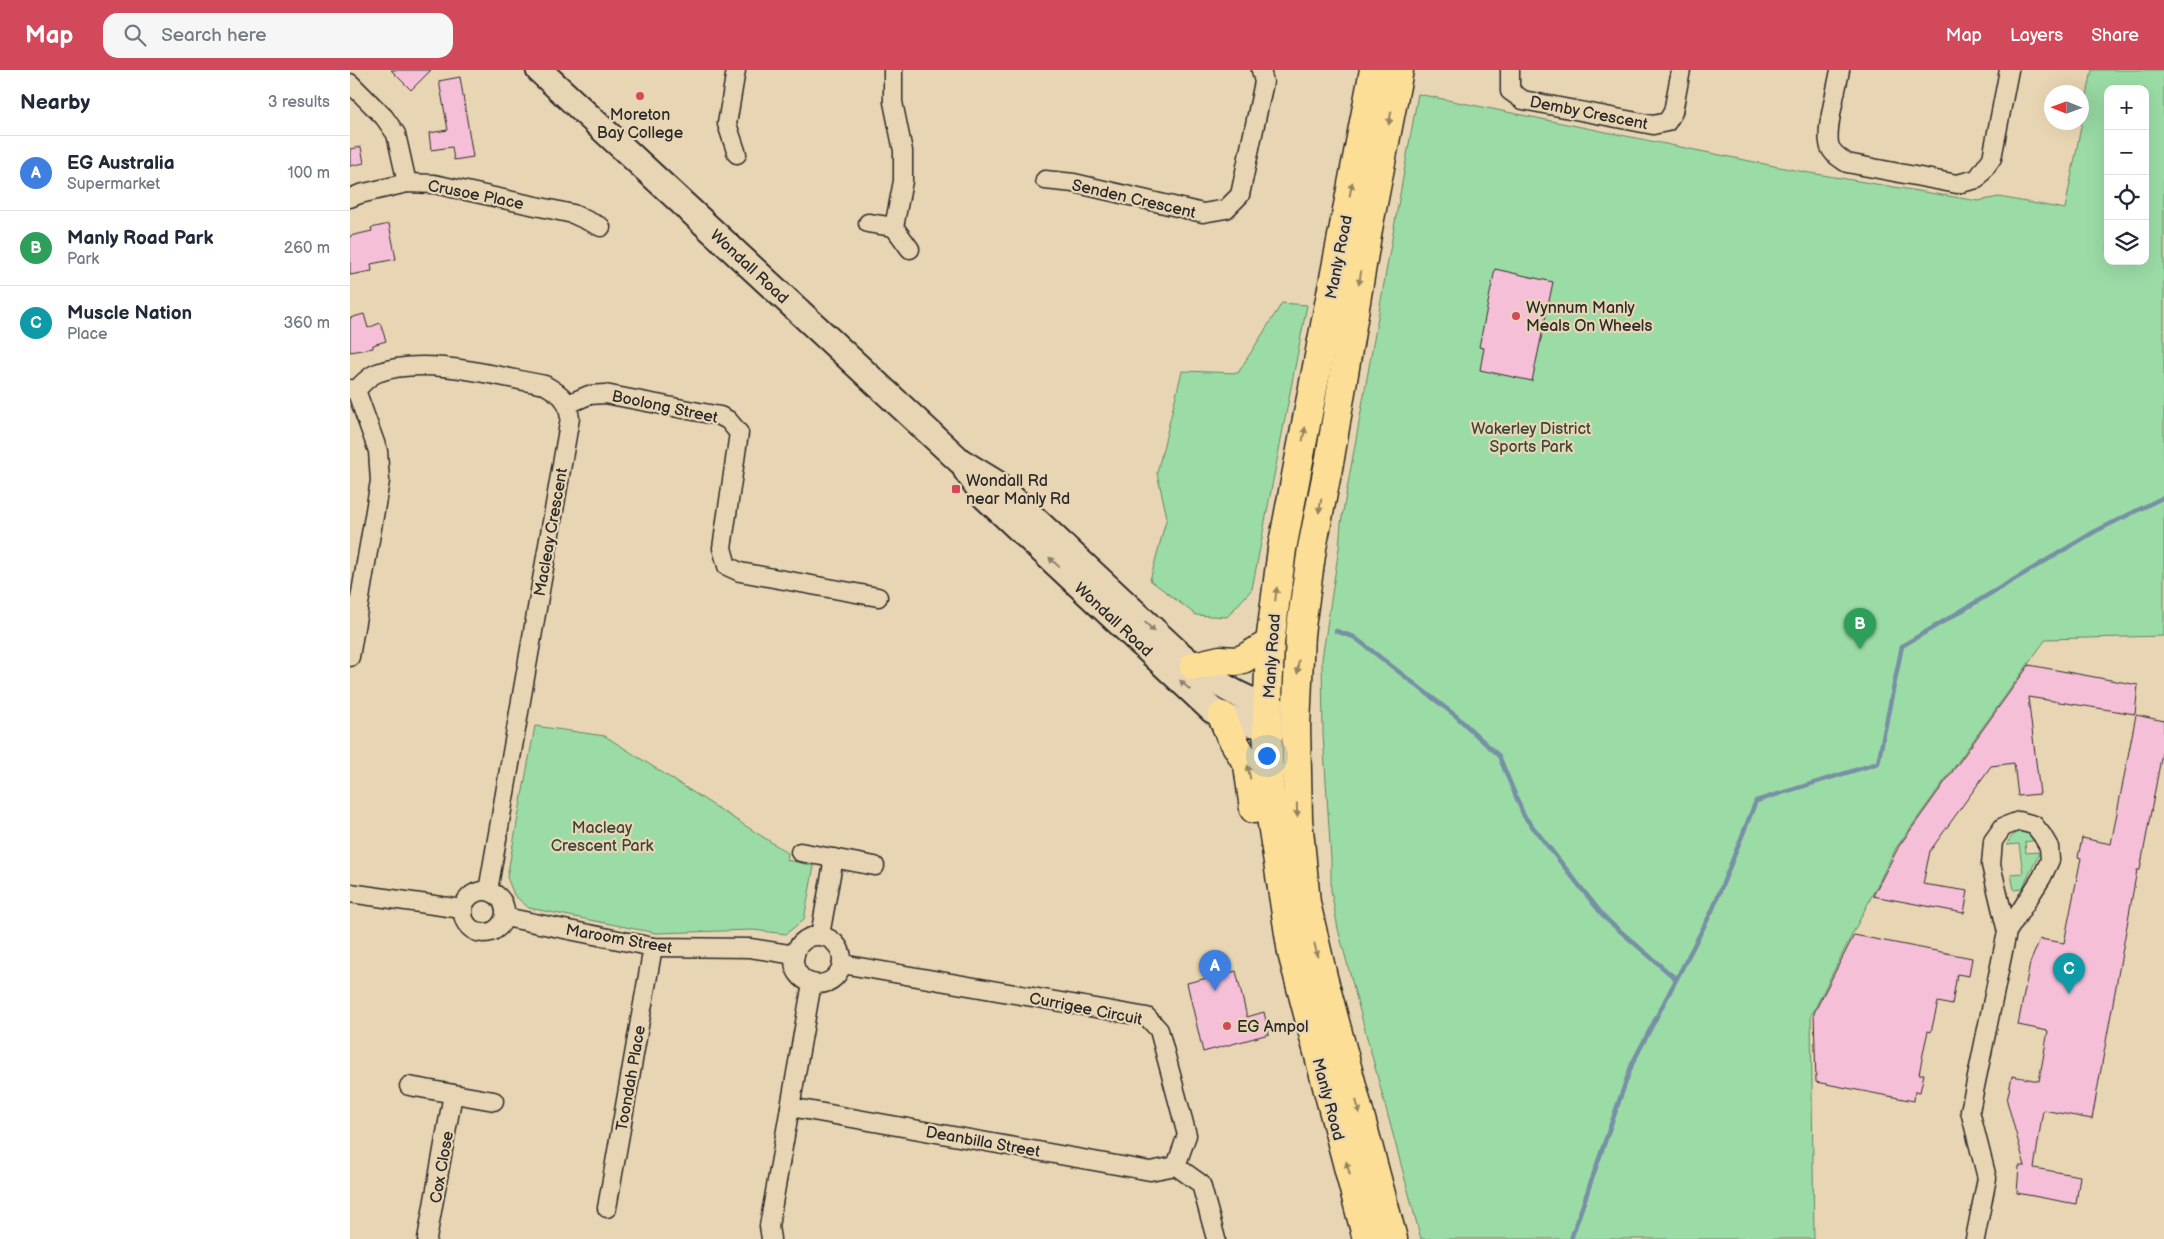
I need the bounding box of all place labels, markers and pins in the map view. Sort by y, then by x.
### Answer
marker: Moreton Bay College [634,90,646,102]
place label: Moreton Bay College [597,106,684,143]
place label: Wynnum Manly Meals On Wheels [1526,299,1652,336]
marker: Wynnum Manly Meals On Wheels [1510,310,1522,322]
place label: Wondall Rd near Manly Rd [966,472,1070,509]
marker: Wondall Rd near Manly Rd [950,483,962,495]
pin: B [1844,608,1876,649]
pin: A [1199,950,1231,991]
pin: C [2053,953,2085,994]
place label: EG Ampol [1237,1018,1309,1037]
marker: EG Ampol [1221,1020,1233,1032]

